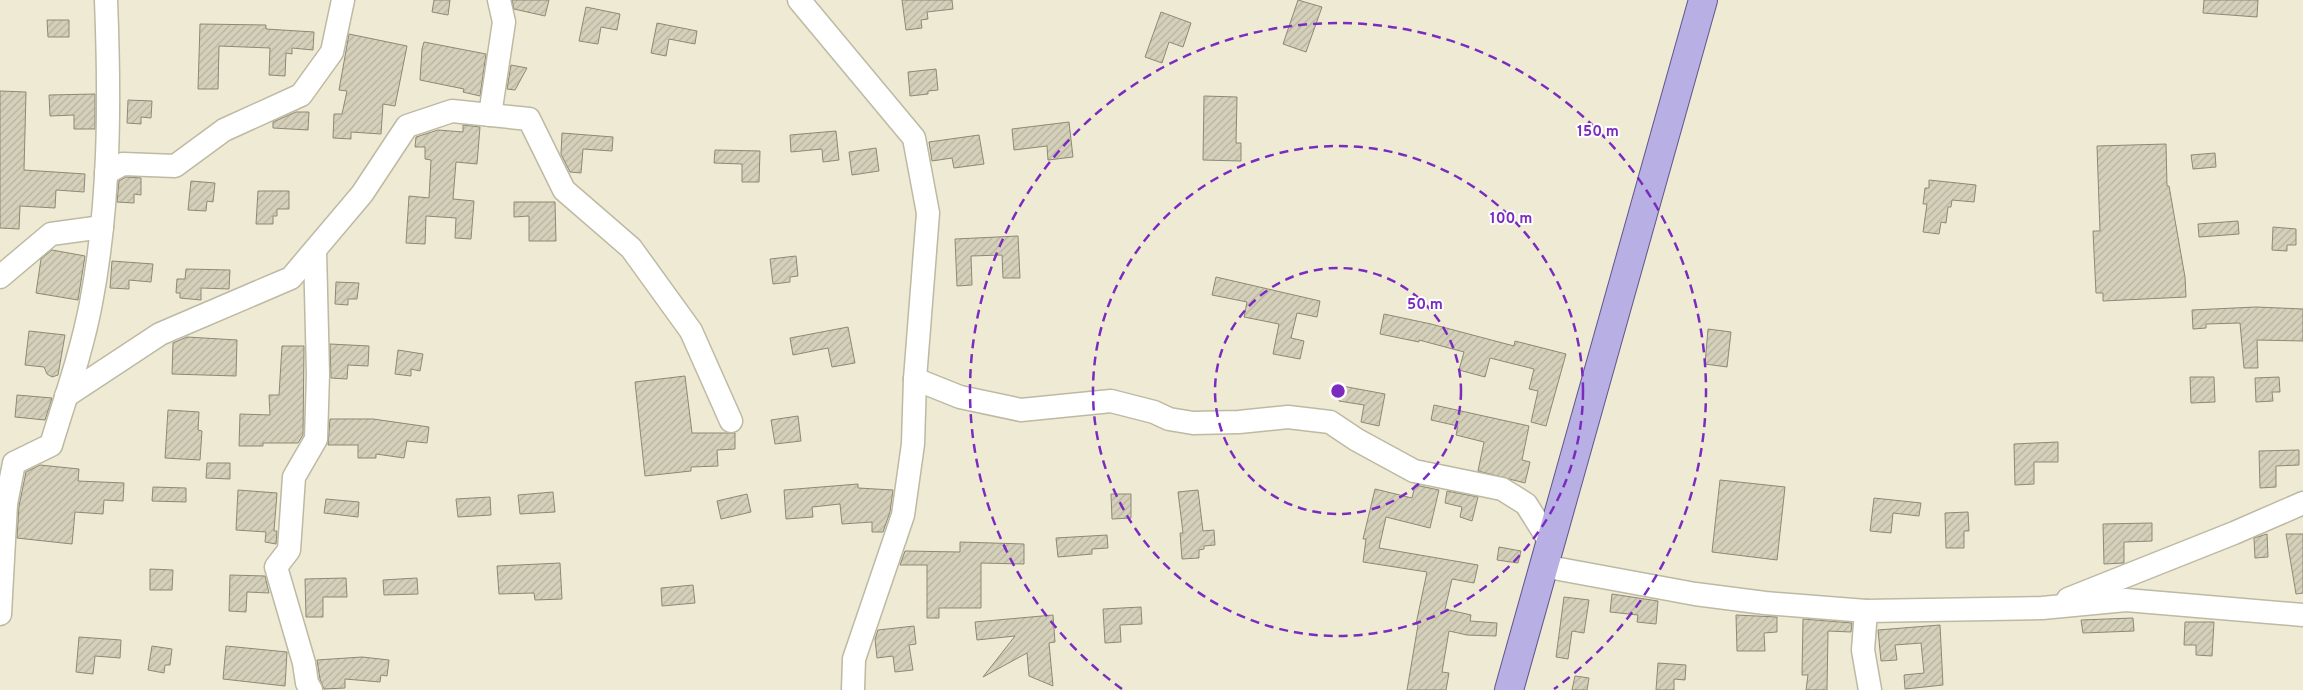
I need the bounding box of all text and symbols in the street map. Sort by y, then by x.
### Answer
text: 150 m [1577,123,1619,142]
text: 100 m [1490,210,1532,229]
text: 50 m [1407,296,1443,315]
centre of rings [1329,382,1347,400]

